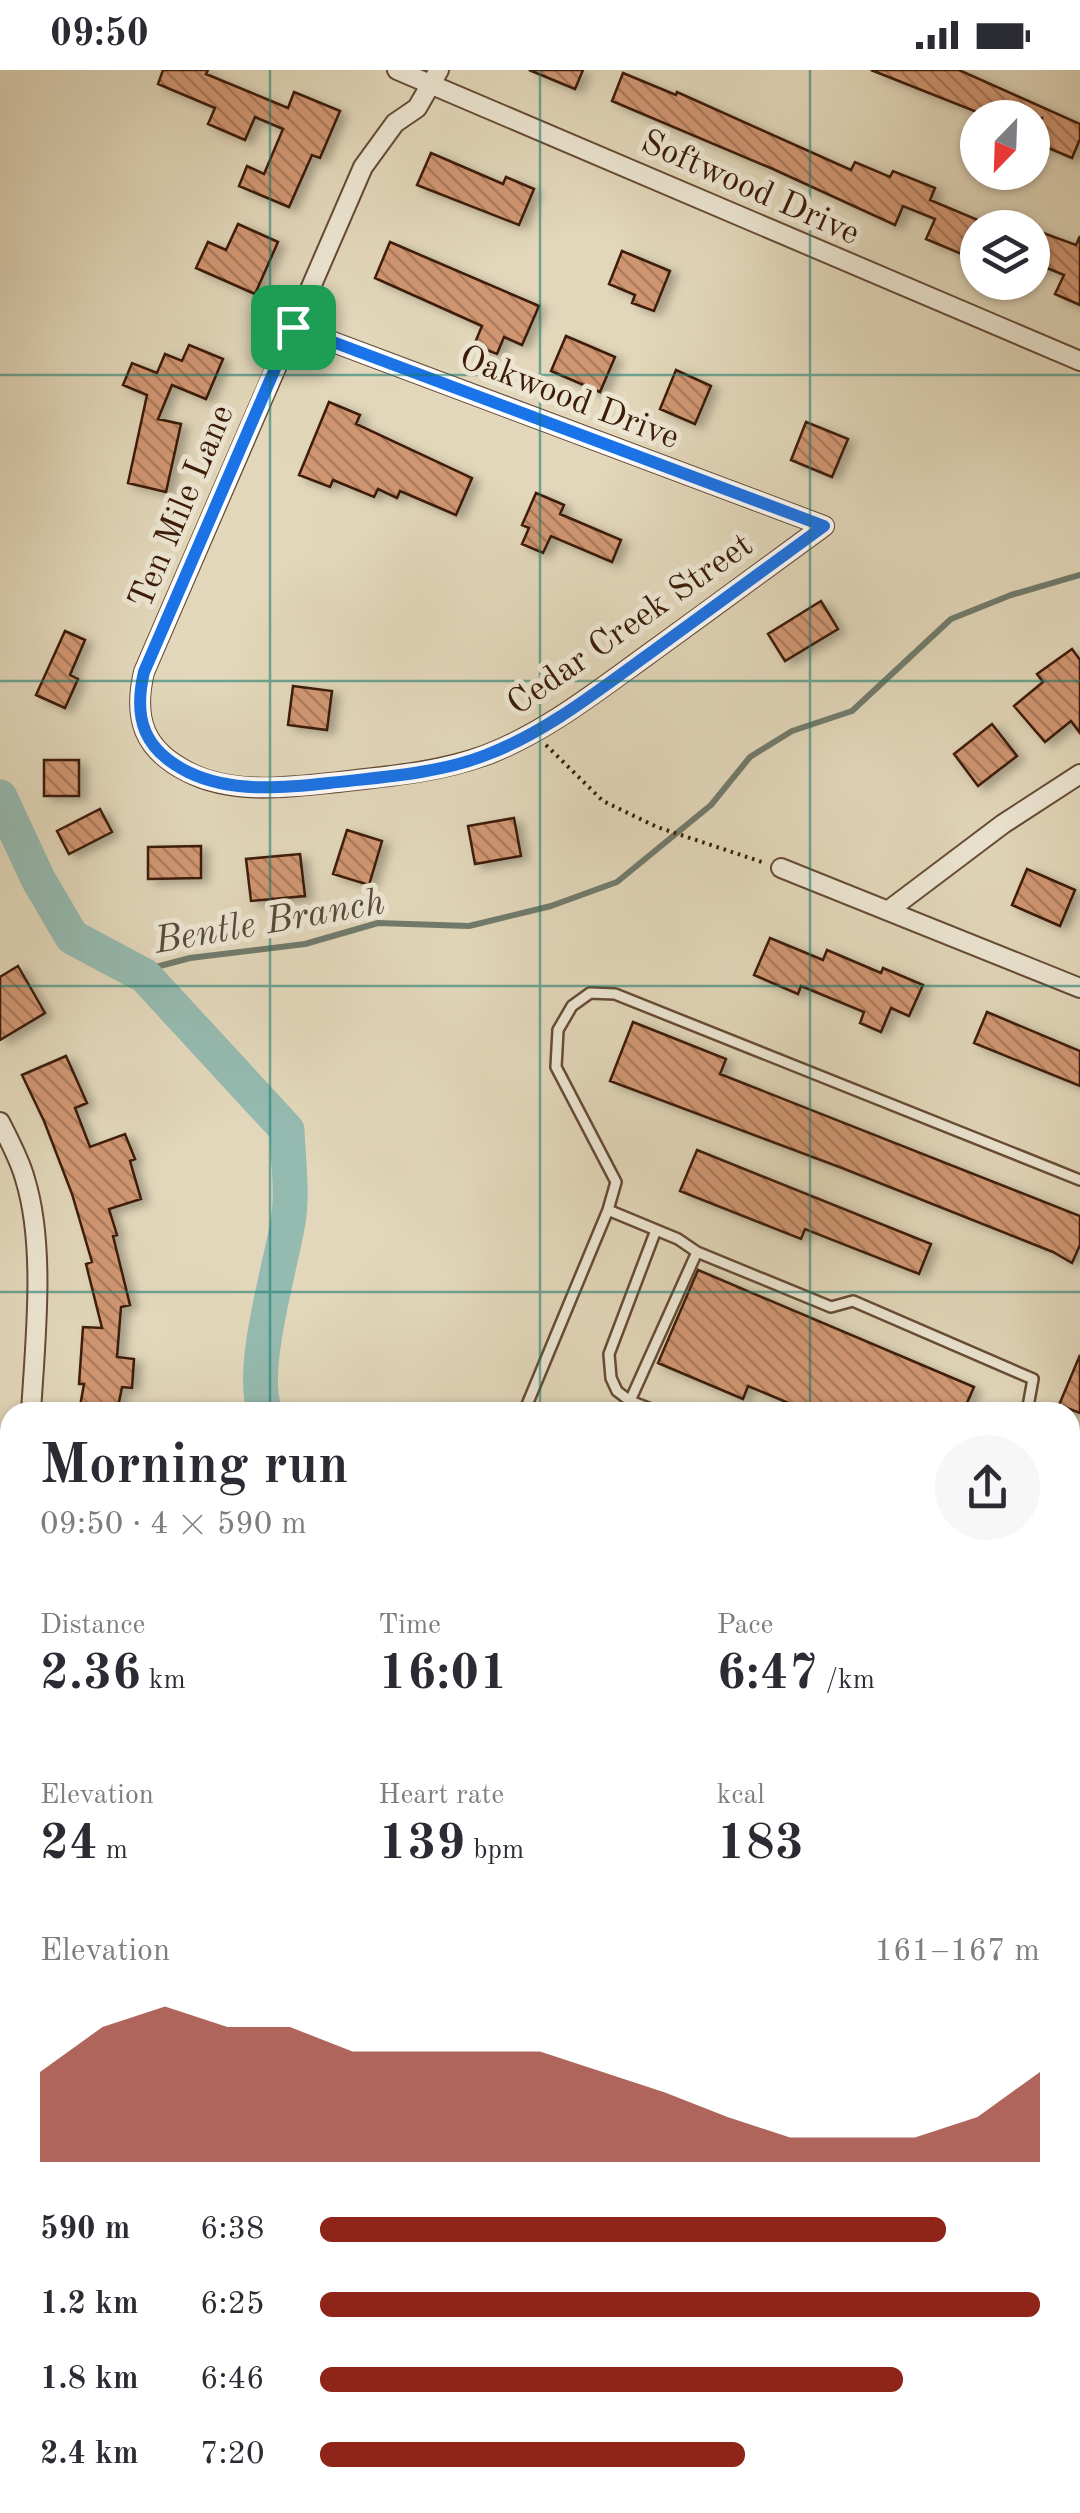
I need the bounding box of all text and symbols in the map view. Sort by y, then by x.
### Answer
text: 09:50 [50,16,149,54]
north arrow [960,100,1050,190]
map controls [960,100,1050,300]
street label: Softwood Drive [635,124,865,252]
button: layers [960,210,1050,300]
pin [251,285,336,370]
icon: arrive [266,300,321,355]
street label: Oakwood Drive [454,340,684,456]
street label: Ten Mile Lane [124,400,241,614]
street label: Cedar Creek Street [502,528,759,723]
water label: Bentle Branch [150,884,388,962]
button: share [935,1435,1040,1540]
text: Morning run [40,1440,349,1495]
text: 09:50 · 4 × 590 m [40,1509,307,1541]
text: Distance [40,1612,145,1640]
text: Time [378,1612,441,1640]
text: Pace [717,1612,773,1640]
text: 2.36 [40,1650,141,1700]
text: 16:01 [378,1650,508,1700]
text: 6:47 [717,1650,818,1700]
text: km [141,1667,186,1695]
text: /km [818,1667,875,1695]
text: Elevation [40,1782,154,1810]
text: Heart rate [378,1782,504,1810]
text: kcal [717,1782,765,1810]
text: 24 [40,1820,98,1870]
text: 139 [378,1820,465,1870]
text: 183 [717,1820,804,1870]
text: m [98,1837,128,1865]
text: bpm [465,1837,524,1865]
text: Elevation [40,1936,170,1968]
text: 161–167 m [874,1936,1040,1968]
text: 590 m [40,2214,130,2246]
text: 6:38 [200,2214,265,2246]
text: 1.2 km [40,2289,139,2321]
text: 6:25 [200,2289,265,2321]
text: 1.8 km [40,2364,139,2396]
text: 6:46 [200,2364,265,2396]
text: 2.4 km [40,2439,139,2471]
text: 7:20 [200,2439,265,2471]

